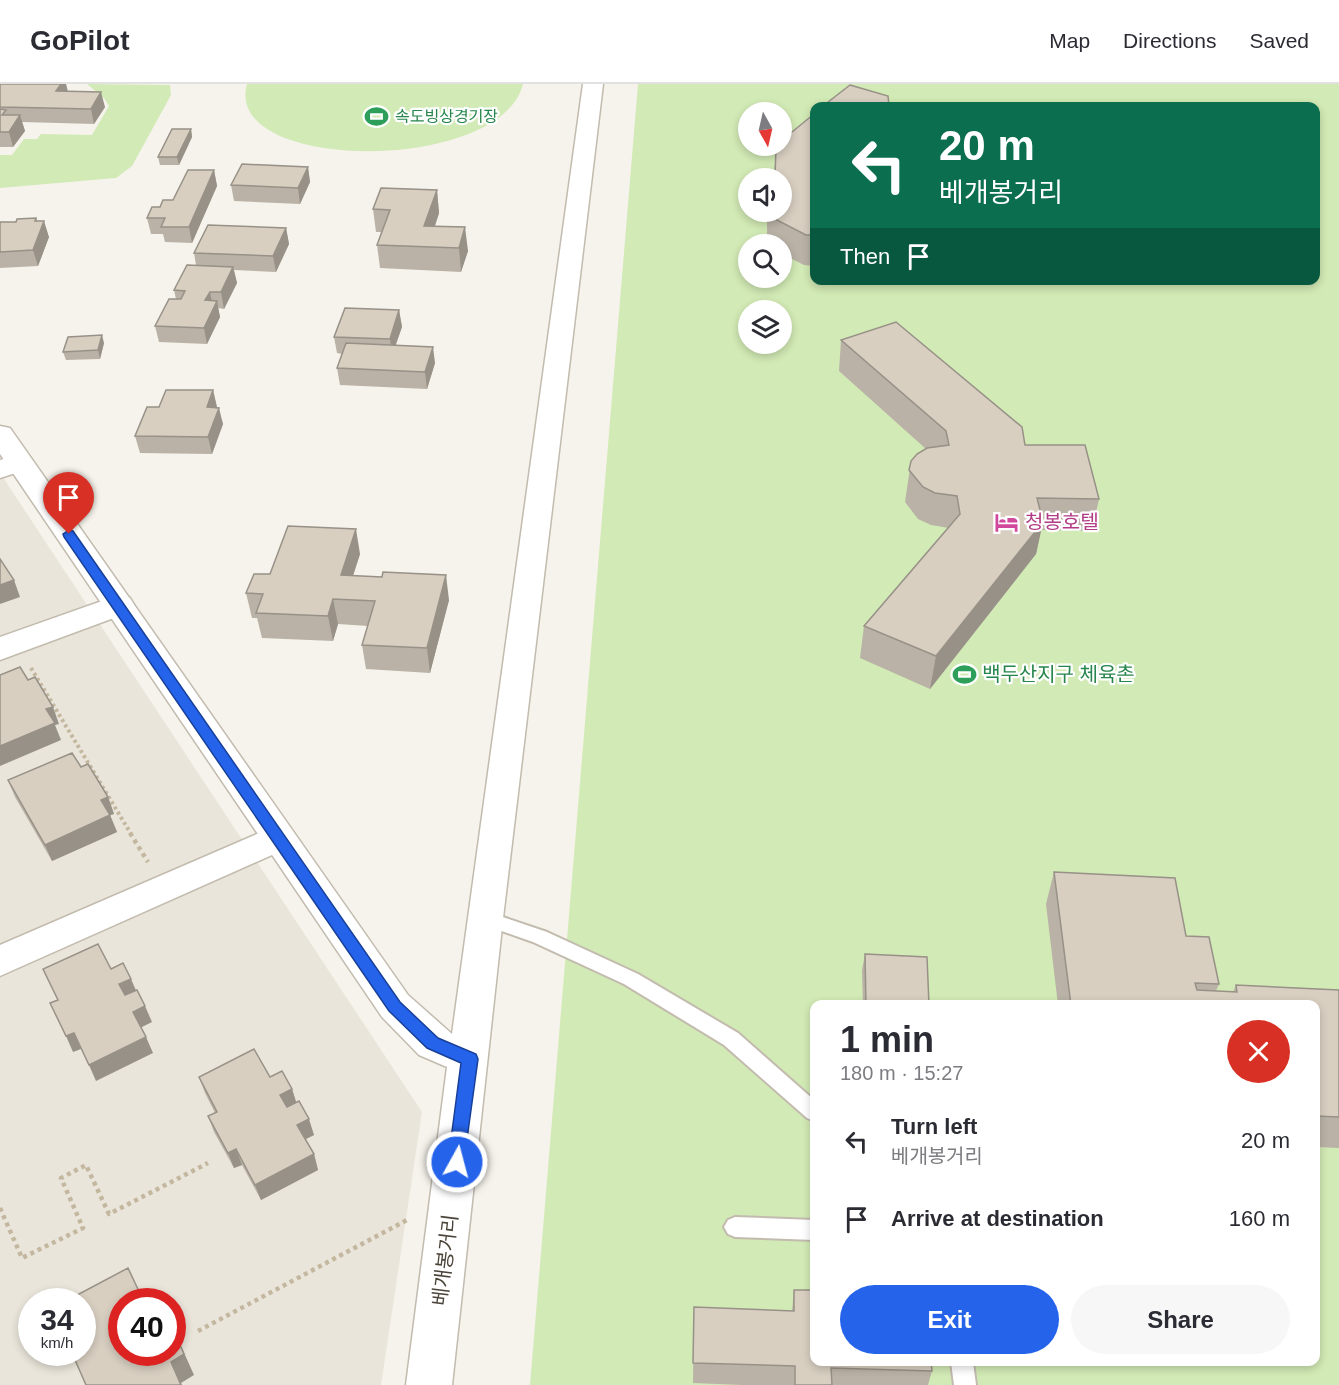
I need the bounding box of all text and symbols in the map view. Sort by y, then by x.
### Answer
text: GoPilot [30,25,130,56]
text: Map [1049,29,1090,52]
text: Directions [1123,29,1216,52]
text: Saved [1249,29,1309,52]
north arrow [738,102,792,156]
map controls [738,102,792,354]
sports icon: 속도빙상경기장 [364,103,390,129]
place label: 속도빙상경기장 [395,108,498,125]
text: 20 m [939,122,1035,169]
icon: left [840,126,918,204]
button: sound [738,168,792,222]
text: 베개봉거리 [939,178,1063,208]
button: search [738,234,792,288]
icon: arrive [902,240,935,273]
text: Then [840,244,890,269]
button: layers [738,300,792,354]
pin [43,472,94,534]
icon: arrive [52,481,85,514]
hotel icon: 청봉호텔 [994,509,1020,535]
place label: 청봉호텔 [1025,511,1099,533]
sports icon: 백두산지구 체육촌 [951,661,977,687]
place label: 백두산지구 체육촌 [982,663,1135,685]
text: 1 min [840,1019,934,1060]
button: close [1227,1020,1290,1083]
text: 180 m · 15:27 [840,1062,963,1084]
text: Turn left [891,1114,977,1139]
icon: left [840,1125,873,1158]
text: 20 m [1241,1128,1290,1153]
position arrow [425,1130,489,1194]
text: 베개봉거리 [891,1145,983,1167]
icon: arrive [840,1203,873,1236]
text: Arrive at destination [891,1206,1104,1231]
text: 160 m [1229,1206,1290,1231]
street label: 베개봉거리 [428,1213,462,1307]
button: Exit [840,1285,1059,1354]
button: Share [1071,1285,1290,1354]
speed limit sign: 40 [108,1288,186,1366]
text: 34 [40,1303,74,1336]
text: km/h [41,1334,73,1351]

